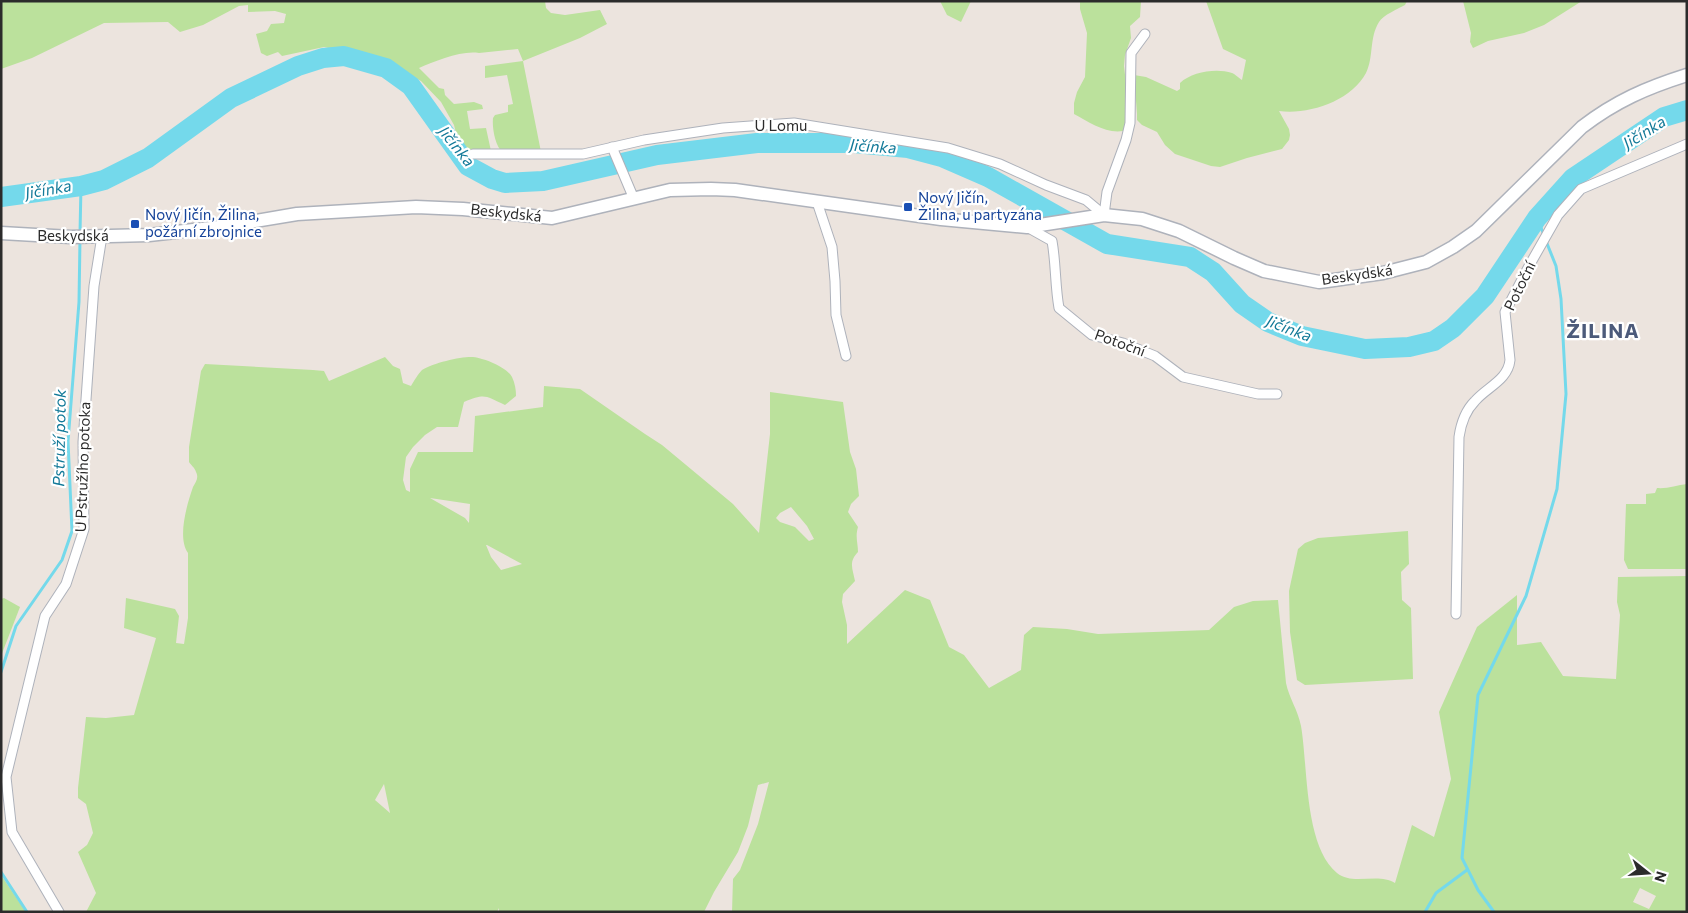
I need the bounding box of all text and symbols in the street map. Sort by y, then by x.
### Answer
water label: Jičínka [1617,111,1669,153]
street label: U Lomu [755,116,807,134]
water label: Jičínka [434,120,480,170]
water label: Jičínka [847,134,897,157]
water label: Jičínka [21,175,73,202]
place label: Nový Jičín, Žilina, u partyzána [918,188,1042,223]
street label: Beskydská [470,199,543,225]
marker: Nový Jičín, Žilina, u partyzána [902,201,914,213]
place label: Nový Jičín, Žilina, požární zbrojnice [145,204,262,240]
marker: Nový Jičín, Žilina, požární zbrojnice [129,218,141,230]
street label: Beskydská [37,226,109,244]
street label: Potoční [1499,257,1539,313]
street label: Beskydská [1320,260,1394,288]
water label: Jičínka [1262,310,1315,345]
district label: ŽILINA [1566,318,1640,342]
street label: Potoční [1092,325,1149,360]
water label: Pstruží potok [48,389,69,487]
street label: U Pstružího potoka [71,401,93,533]
north arrow [1623,848,1673,898]
text: N [1651,869,1671,884]

